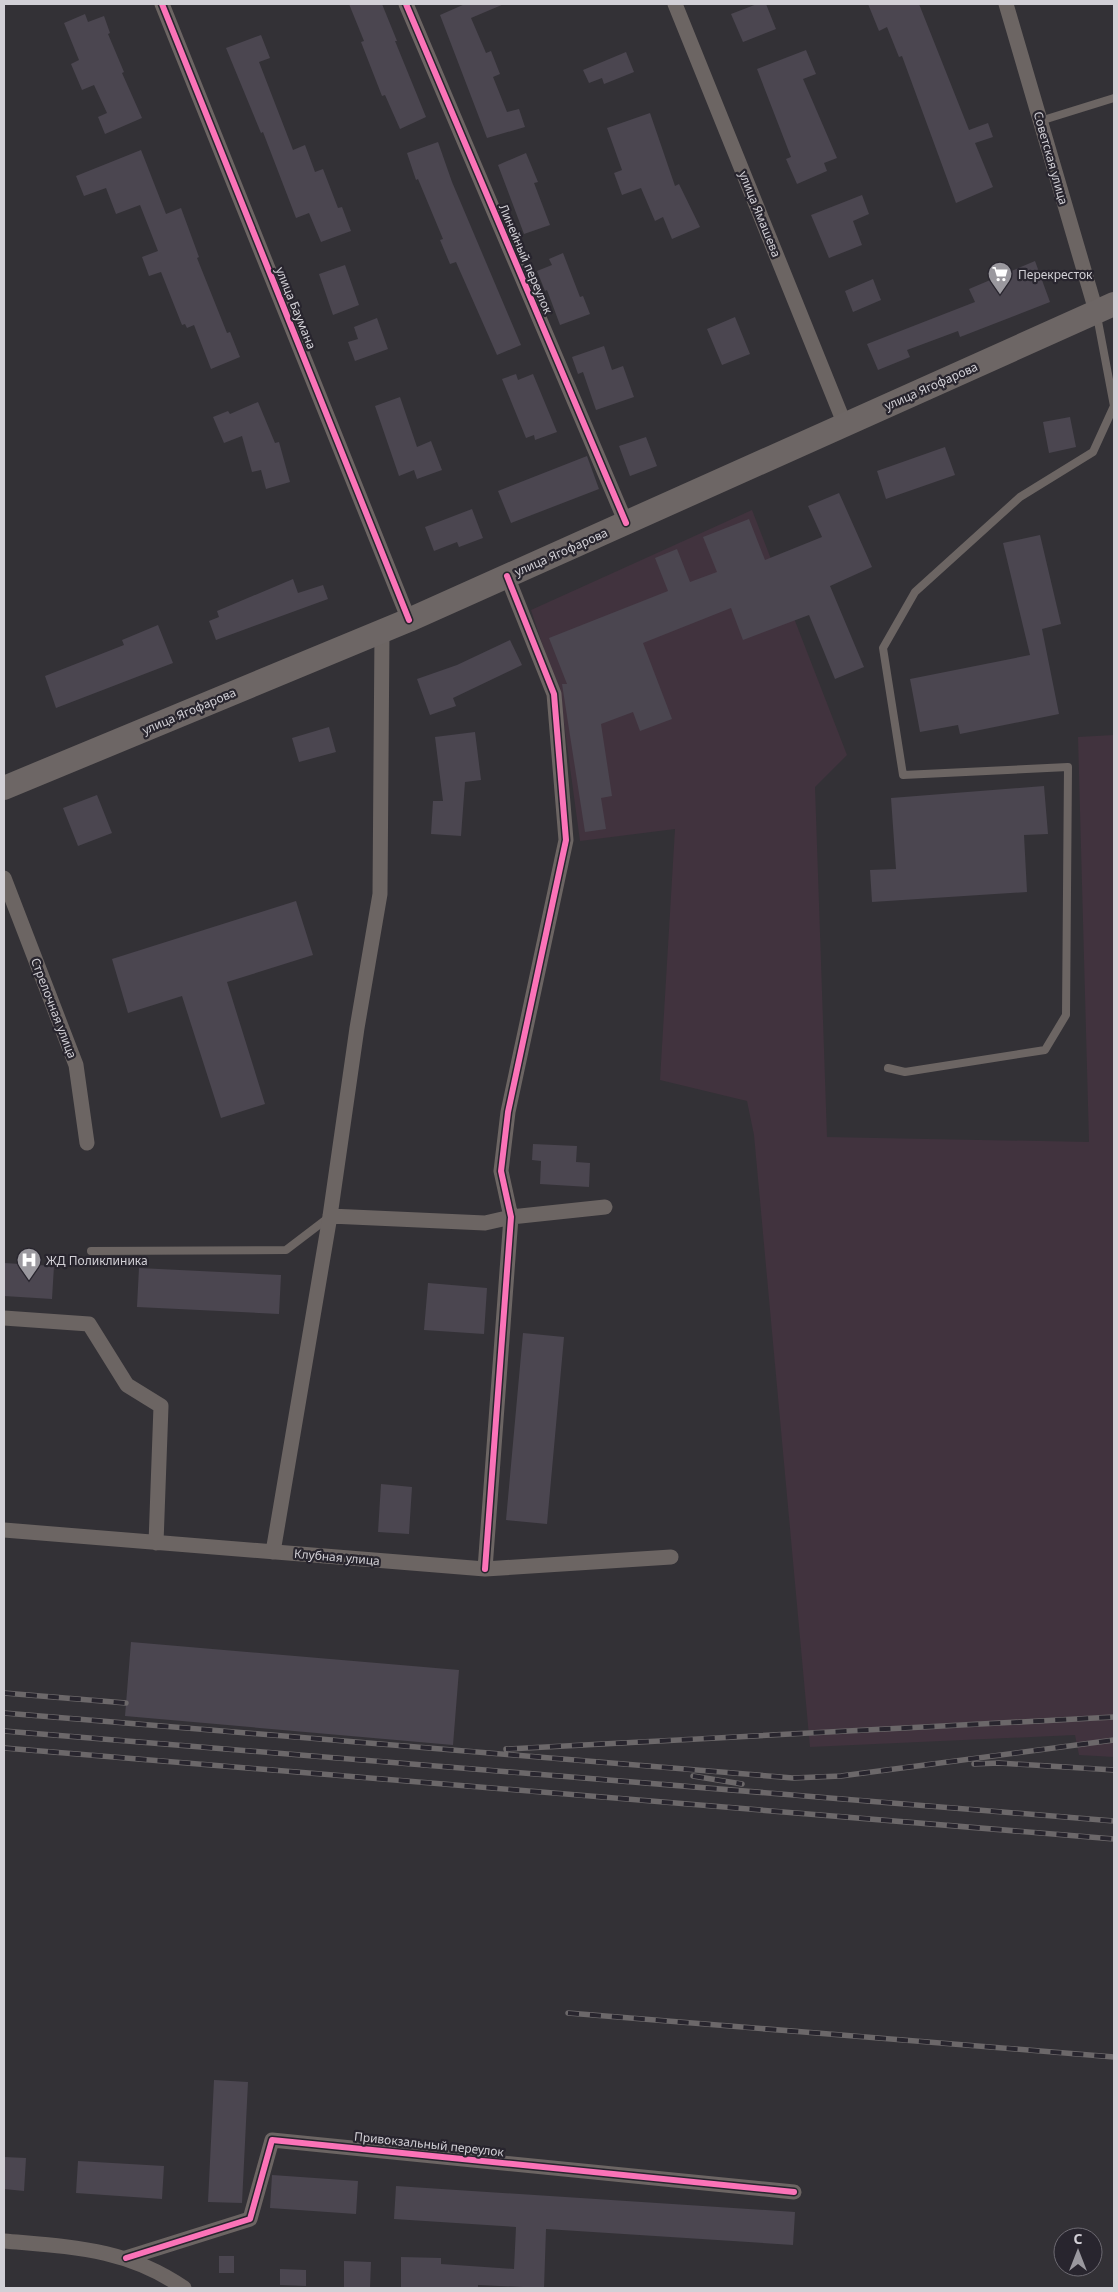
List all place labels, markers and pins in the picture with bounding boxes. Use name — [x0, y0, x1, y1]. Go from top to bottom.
supermarket icon: Перекресток — [987, 261, 1013, 295]
place label: Перекресток — [1018, 266, 1093, 283]
hospital icon: ЖД Поликлиника — [16, 1247, 42, 1281]
place label: ЖД Поликлиника — [46, 1252, 148, 1269]

